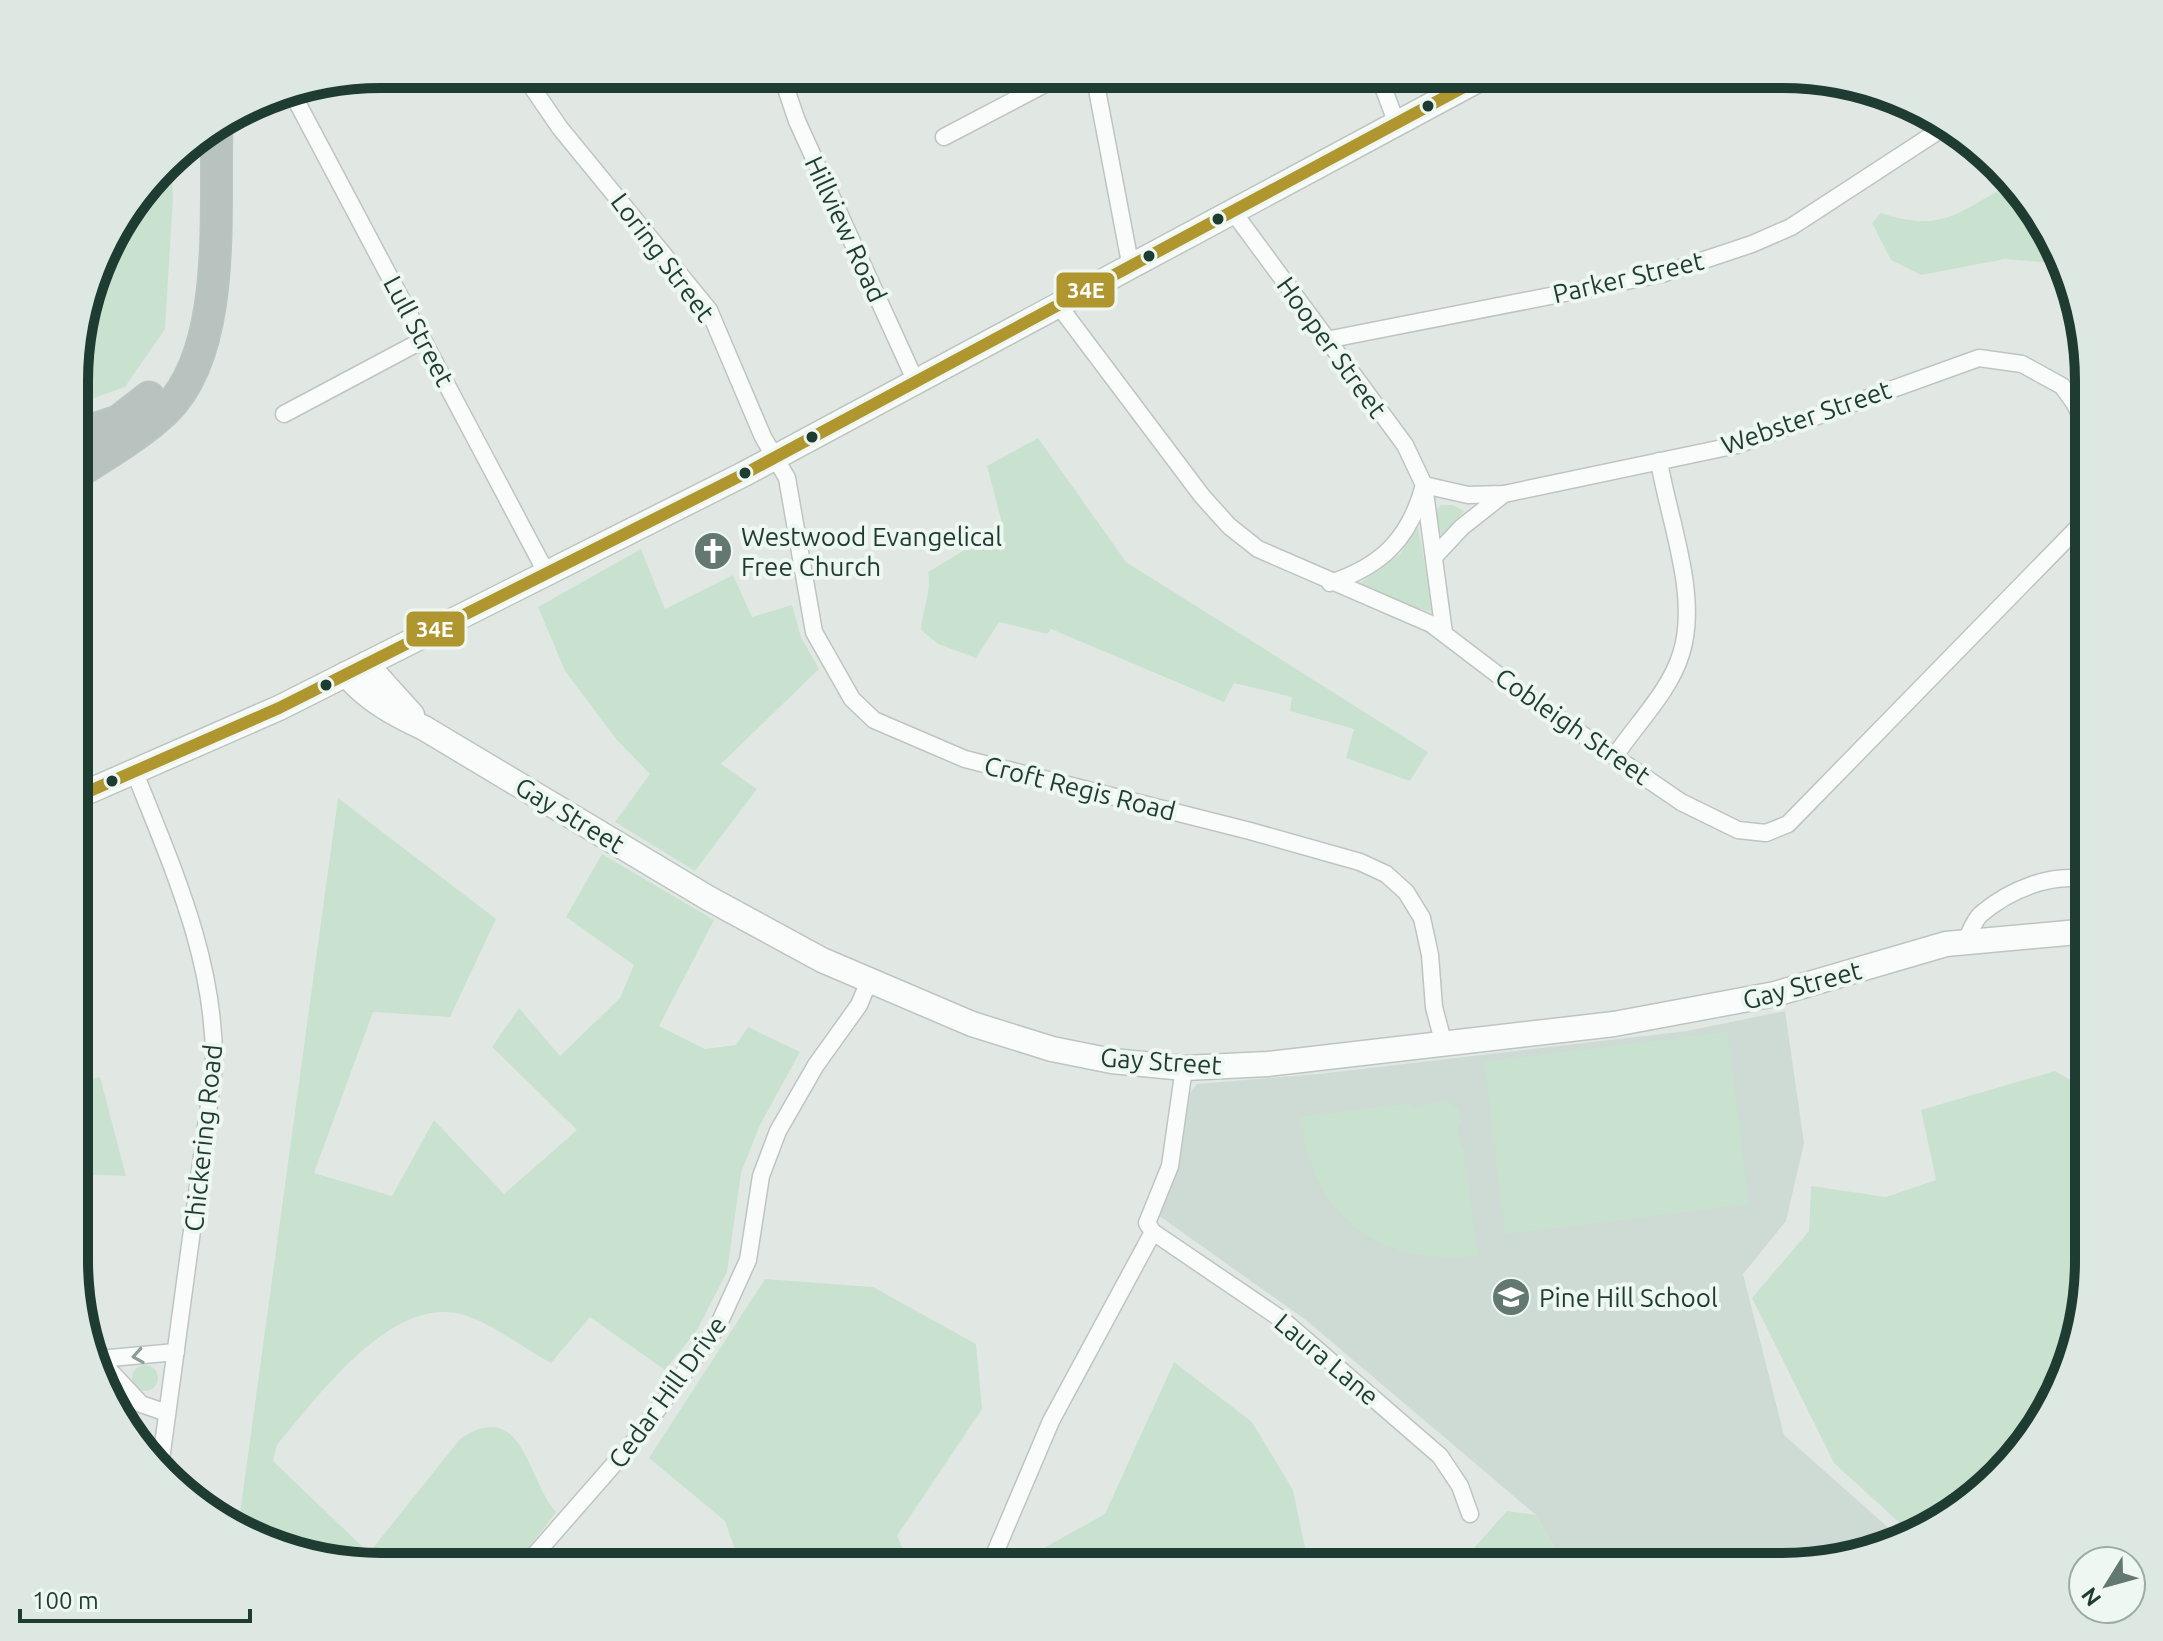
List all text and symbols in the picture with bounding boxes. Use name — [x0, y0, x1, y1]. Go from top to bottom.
unlabelled marker — [1420, 98, 1436, 114]
street label: Hillview Road — [800, 152, 892, 306]
street label: Loring Street — [605, 187, 721, 327]
unlabelled marker — [1210, 211, 1226, 227]
street label: Parker Street — [1550, 246, 1706, 308]
unlabelled marker — [1141, 248, 1157, 264]
street label: Lull Street — [378, 271, 460, 391]
line badge: 34E — [1055, 271, 1116, 309]
street label: Hooper Street — [1271, 271, 1393, 423]
text: 34E — [1067, 277, 1105, 302]
street label: Webster Street — [1717, 374, 1895, 460]
unlabelled marker — [804, 429, 820, 445]
unlabelled marker — [737, 465, 753, 481]
place label: Westwood Evangelical Free Church — [741, 522, 1002, 581]
church icon: Westwood Evangelical Free Church — [692, 530, 734, 572]
line badge: 34E — [405, 610, 466, 648]
text: 34E — [416, 616, 454, 641]
street label: Cobleigh Street — [1490, 662, 1656, 790]
unlabelled marker — [318, 677, 334, 693]
street label: Croft Regis Road — [981, 750, 1179, 826]
street label: Gay Street — [510, 771, 630, 859]
unlabelled marker — [104, 773, 120, 789]
street label: Gay Street — [1739, 955, 1865, 1015]
street label: Gay Street — [1099, 1042, 1223, 1080]
street label: Chickering Road — [179, 1043, 227, 1233]
school or university icon: Pine Hill School — [1490, 1276, 1532, 1318]
place label: Pine Hill School — [1539, 1283, 1718, 1312]
street label: Laura Lane — [1269, 1307, 1385, 1411]
street label: Cedar Hill Drive — [602, 1311, 732, 1473]
one-way arrow — [131, 1347, 145, 1364]
north arrow — [2067, 1545, 2147, 1625]
scale bar — [20, 1573, 250, 1623]
text: N — [2076, 1583, 2106, 1611]
text: 100 m — [32, 1587, 99, 1614]

